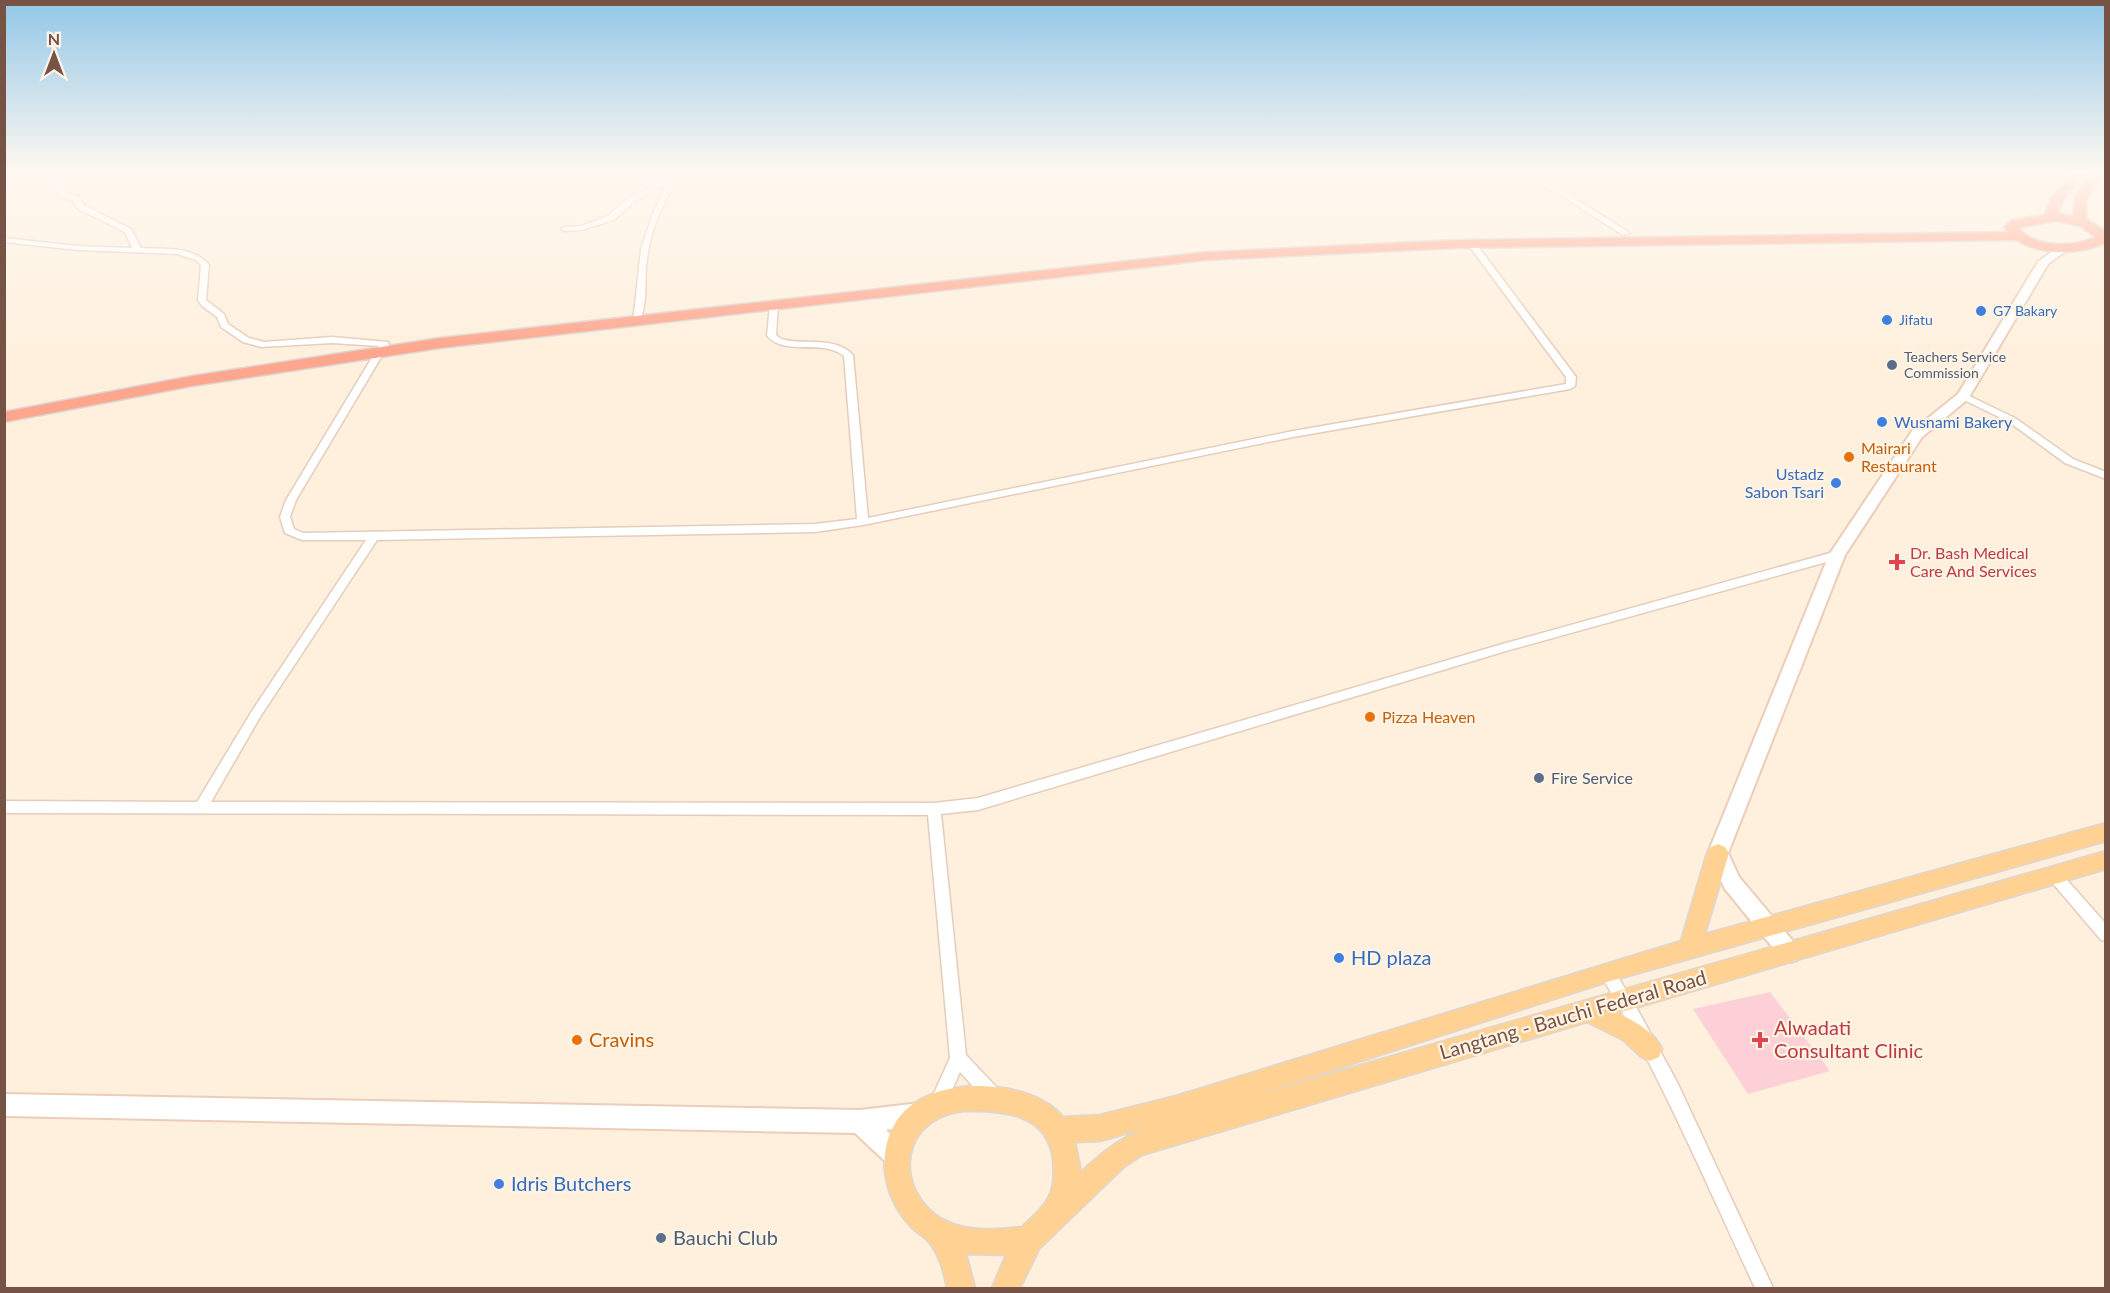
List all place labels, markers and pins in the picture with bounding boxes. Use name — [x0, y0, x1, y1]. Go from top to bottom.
place label: G7 Bakary — [1993, 302, 2058, 319]
marker: G7 Bakary — [1974, 304, 1988, 318]
place label: Jifatu — [1899, 311, 1933, 328]
marker: Jifatu — [1880, 313, 1894, 327]
place label: Teachers Service Commission — [1904, 348, 2006, 381]
marker: Teachers Service Commission — [1885, 358, 1899, 372]
place label: Wusnami Bakery — [1894, 412, 2013, 431]
marker: Wusnami Bakery — [1875, 415, 1889, 429]
place label: Mairari Restaurant — [1861, 438, 1937, 475]
marker: Mairari Restaurant — [1842, 450, 1856, 464]
place label: Ustadz Sabon Tsari — [1745, 464, 1824, 501]
marker: Ustadz Sabon Tsari — [1829, 476, 1843, 490]
place label: Dr. Bash Medical Care And Services — [1910, 543, 2037, 580]
marker: Dr. Bash Medical Care And Services — [1888, 553, 1906, 571]
place label: Pizza Heaven — [1382, 707, 1476, 726]
marker: Pizza Heaven — [1363, 710, 1377, 724]
place label: Fire Service — [1551, 768, 1633, 787]
marker: Fire Service — [1532, 771, 1546, 785]
place label: HD plaza — [1351, 945, 1431, 969]
marker: HD plaza — [1332, 951, 1346, 965]
place label: Alwadati Consultant Clinic — [1774, 1015, 1923, 1062]
place label: Cravins — [589, 1027, 654, 1051]
marker: Alwadati Consultant Clinic — [1751, 1031, 1769, 1049]
marker: Cravins — [570, 1033, 584, 1047]
place label: Idris Butchers — [511, 1171, 632, 1195]
marker: Idris Butchers — [492, 1177, 506, 1191]
place label: Bauchi Club — [673, 1225, 778, 1249]
marker: Bauchi Club — [654, 1231, 668, 1245]

